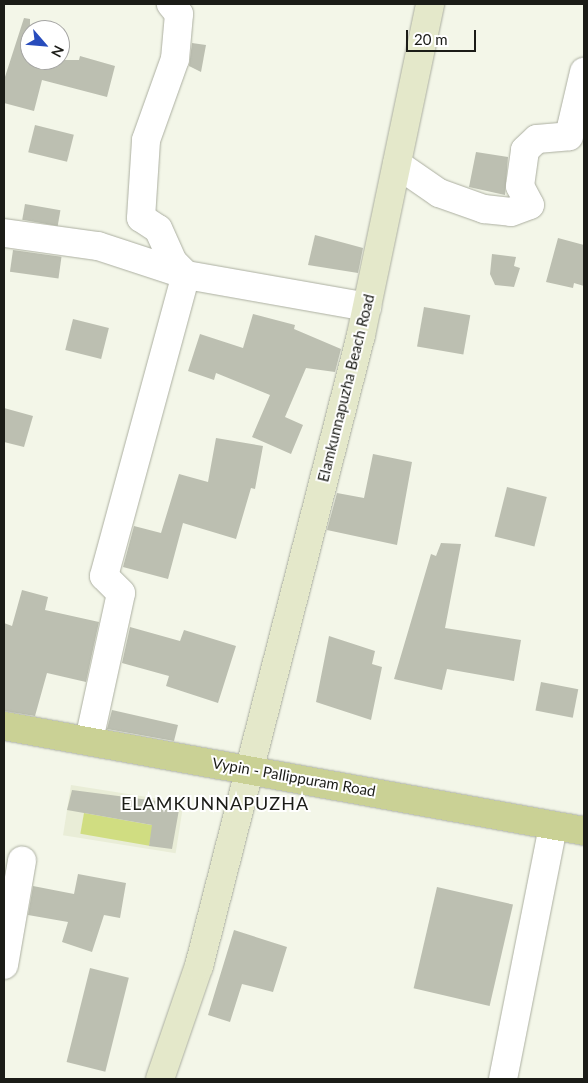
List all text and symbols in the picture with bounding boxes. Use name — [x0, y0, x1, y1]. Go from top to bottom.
north arrow — [20, 20, 70, 70]
scale bar — [408, 20, 478, 52]
text: 20 m — [414, 30, 448, 48]
text: N — [48, 43, 68, 60]
street label: Elamkunnapuzha Beach Road — [314, 292, 378, 484]
street label: Vypin - Pallippuram Road — [211, 754, 377, 800]
district label: ELAMKUNNAPUZHA — [119, 792, 311, 814]

